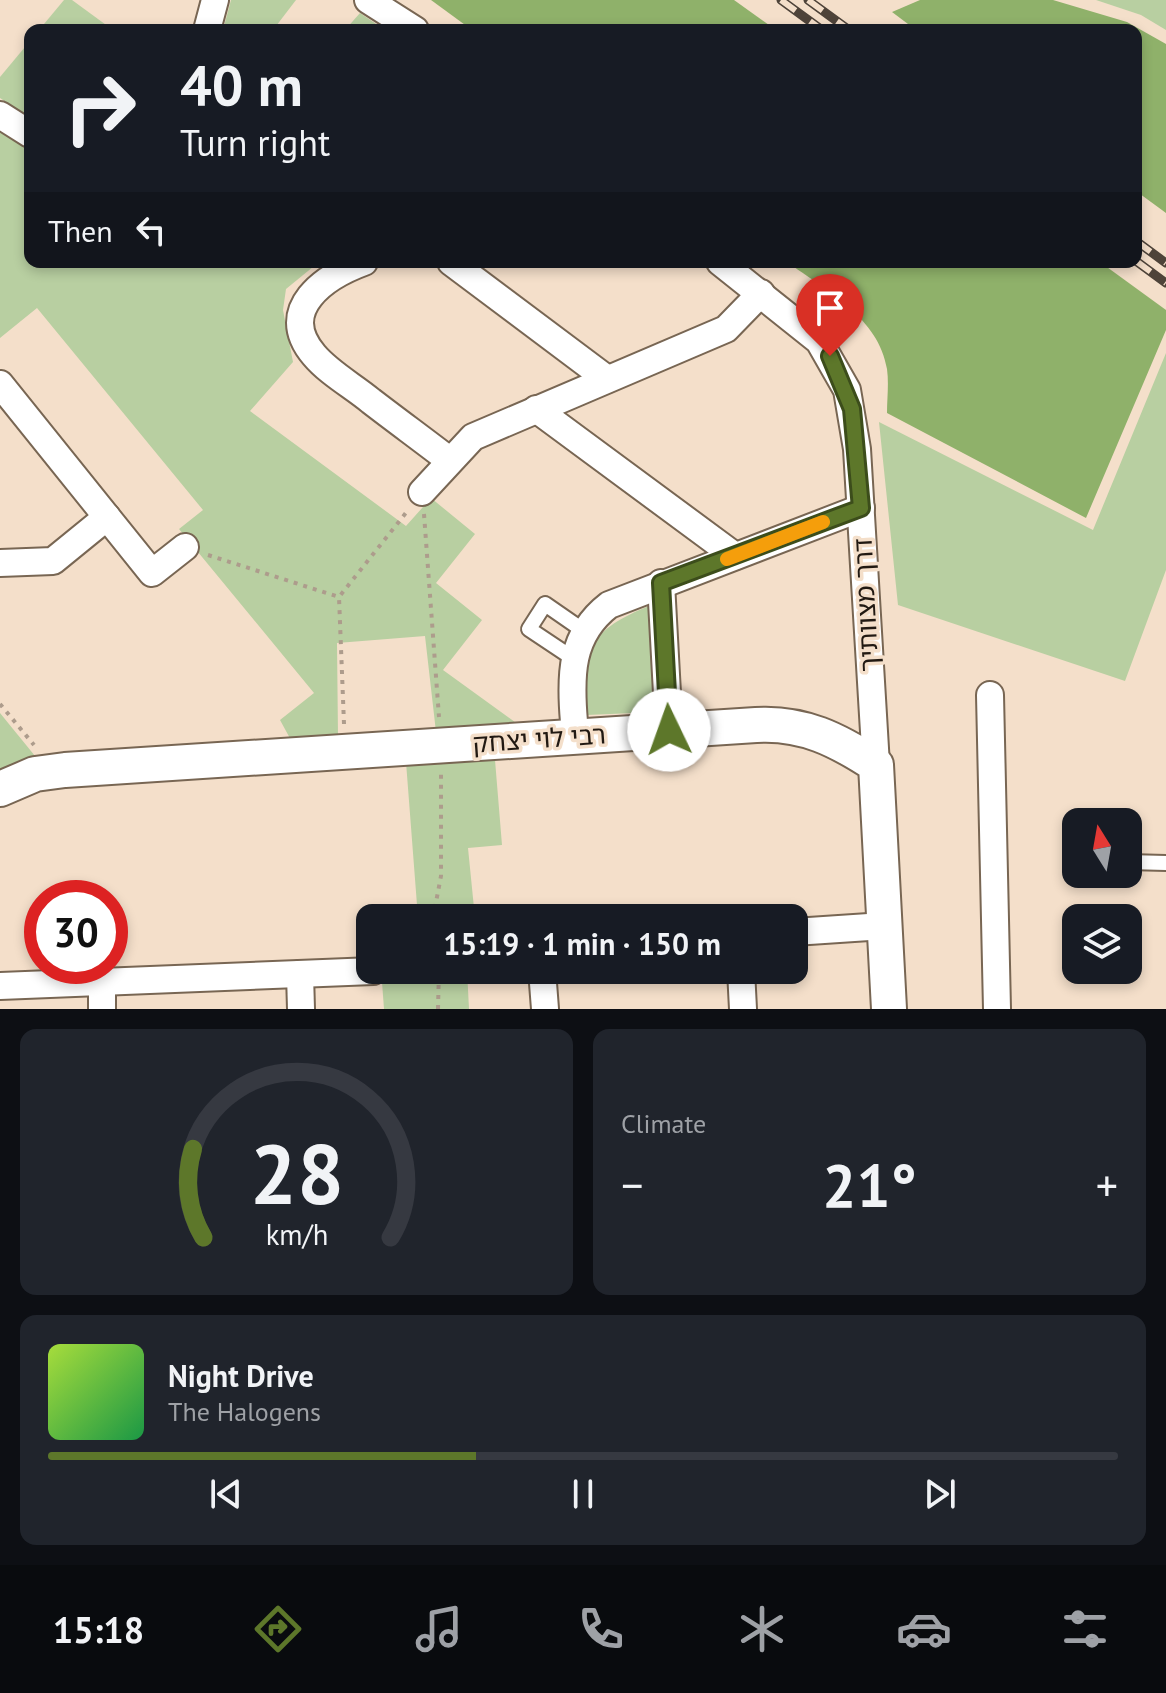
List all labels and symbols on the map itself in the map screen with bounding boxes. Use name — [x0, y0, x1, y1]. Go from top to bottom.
pin — [796, 274, 864, 356]
street label: דרך מצוותיך — [846, 537, 885, 673]
position arrow — [627, 688, 711, 772]
street label: רבי לוי יצחק — [471, 717, 607, 760]
north arrow — [1062, 808, 1142, 888]
speed limit sign: 30 — [24, 880, 128, 984]

